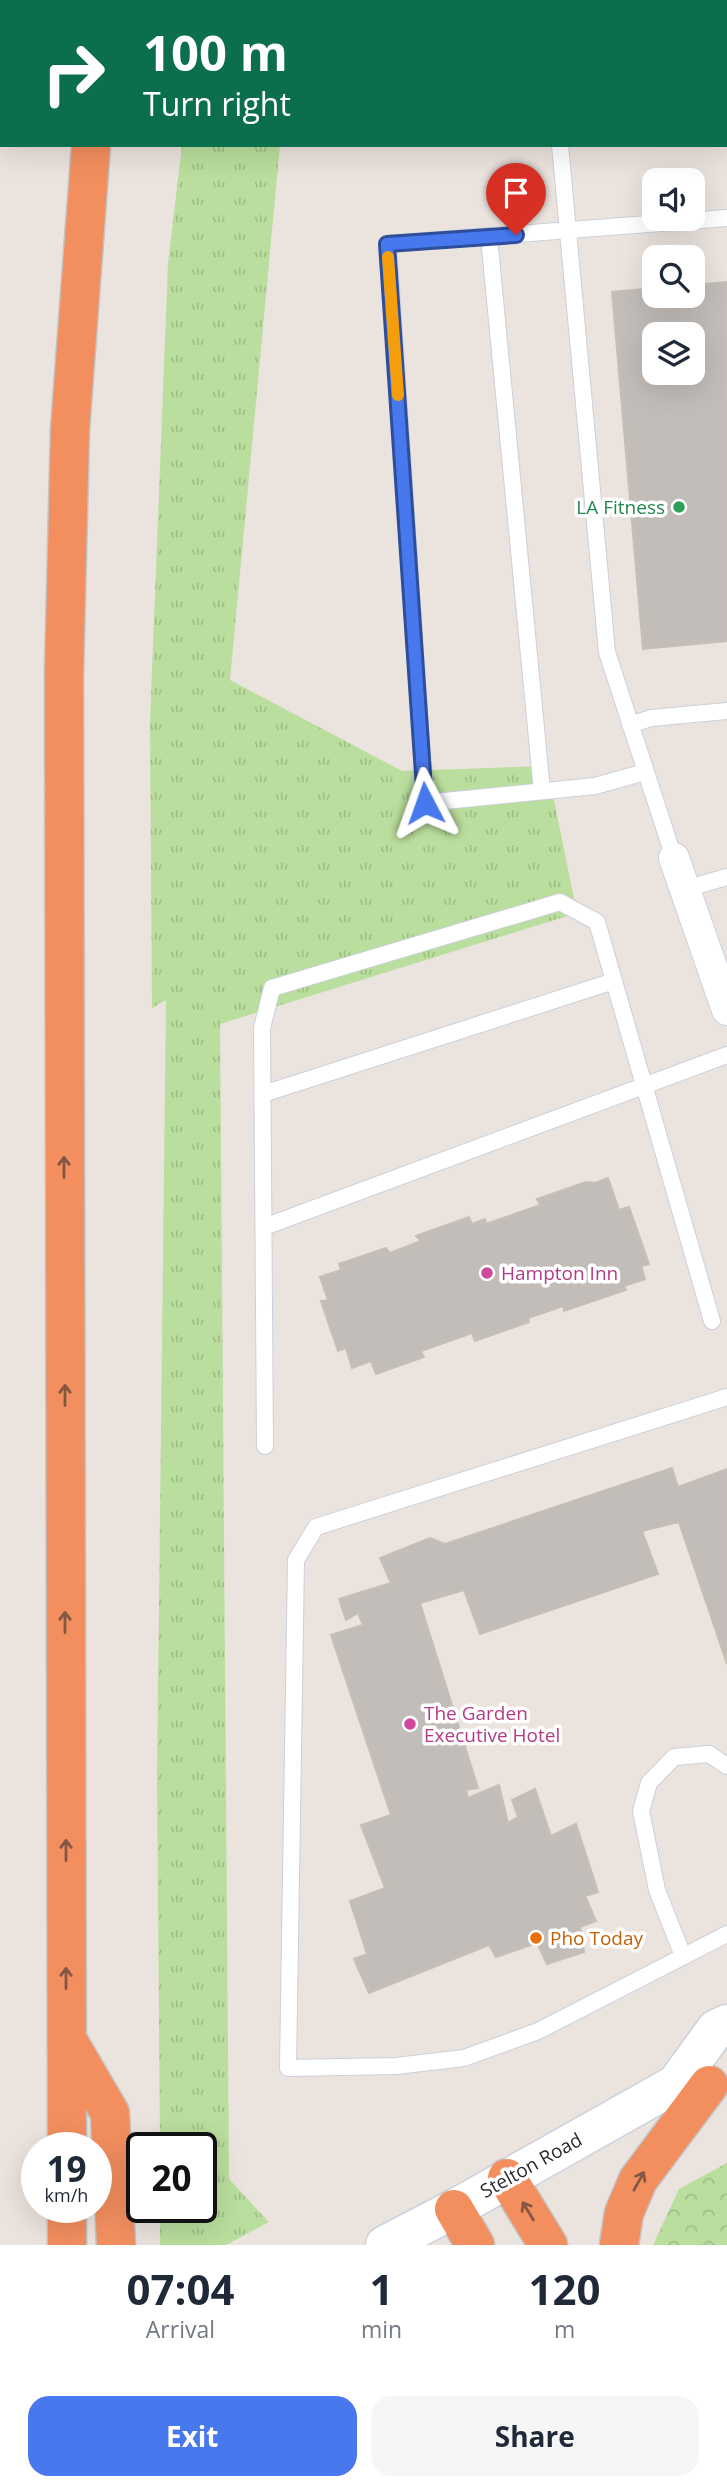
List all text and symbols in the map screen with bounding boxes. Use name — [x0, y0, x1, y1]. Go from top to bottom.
text: 100 m — [143, 19, 288, 85]
icon: right — [28, 28, 119, 119]
text: Turn right — [143, 82, 291, 125]
pin — [486, 163, 546, 235]
map controls — [642, 168, 705, 385]
button: sound — [642, 168, 705, 231]
icon: arrive — [497, 174, 535, 212]
button: search — [642, 245, 705, 308]
button: layers — [642, 322, 705, 385]
place label: LA Fitness — [576, 494, 665, 520]
marker: LA Fitness — [671, 499, 687, 515]
position arrow — [388, 766, 462, 840]
one-way arrow — [57, 1156, 71, 1179]
place label: Hampton Inn — [501, 1260, 618, 1286]
marker: Hampton Inn — [479, 1265, 495, 1281]
one-way arrow — [58, 1383, 72, 1406]
one-way arrow — [58, 1611, 72, 1634]
place label: The Garden Executive Hotel — [424, 1700, 560, 1748]
marker: The Garden Executive Hotel — [402, 1716, 418, 1732]
one-way arrow — [59, 1838, 73, 1861]
place label: Pho Today — [550, 1925, 644, 1951]
marker: Pho Today — [528, 1930, 544, 1946]
one-way arrow — [59, 1967, 73, 1990]
street label: Stelton Road — [475, 2126, 587, 2204]
speed limit sign: 20 — [126, 2132, 217, 2223]
text: 19 — [46, 2145, 87, 2192]
one-way arrow — [632, 2171, 646, 2191]
text: km/h — [45, 2183, 88, 2207]
one-way arrow — [520, 2202, 534, 2222]
text: 07:04 — [126, 2260, 234, 2317]
text: 1 — [369, 2260, 394, 2317]
text: 120 — [529, 2260, 601, 2317]
text: Arrival — [146, 2313, 215, 2345]
text: min — [361, 2313, 402, 2345]
text: m — [554, 2313, 575, 2345]
button: Exit — [28, 2396, 357, 2476]
button: Share — [371, 2396, 699, 2476]

